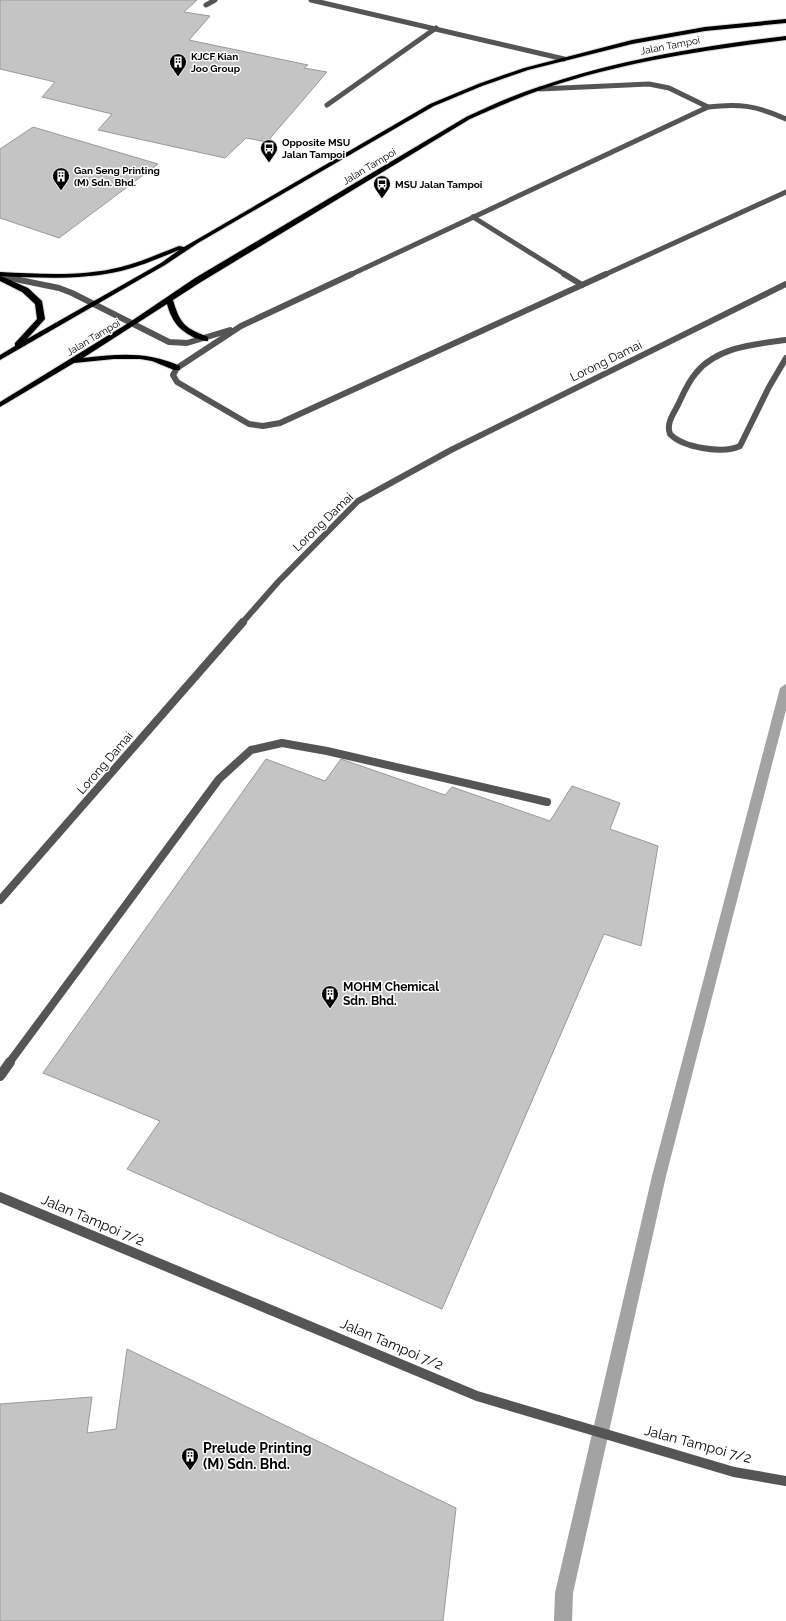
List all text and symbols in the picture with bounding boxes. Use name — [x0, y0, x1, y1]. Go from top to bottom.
street label: Jalan Tampoi — [639, 34, 701, 57]
place label: KJCF Kian Joo Group — [191, 51, 241, 74]
building icon: KJCF Kian Joo Group — [168, 52, 188, 77]
place label: Opposite MSU Jalan Tampoi — [282, 137, 350, 160]
bus stop icon: Opposite MSU Jalan Tampoi — [259, 138, 279, 163]
street label: Jalan Tampoi — [341, 146, 398, 187]
place label: Gan Seng Printing (M) Sdn. Bhd. — [74, 165, 160, 188]
building icon: Gan Seng Printing (M) Sdn. Bhd. — [51, 166, 71, 191]
bus stop icon: MSU Jalan Tampoi — [372, 174, 392, 199]
place label: MSU Jalan Tampoi — [395, 179, 482, 190]
street label: Jalan Tampoi — [65, 317, 122, 358]
street label: Lorong Damai — [568, 338, 644, 384]
street label: Lorong Damai — [290, 490, 356, 554]
street label: Lorong Damai — [74, 729, 136, 797]
place label: MOHM Chemical Sdn. Bhd. — [343, 980, 439, 1008]
building icon: MOHM Chemical Sdn. Bhd. — [320, 984, 340, 1009]
street label: Jalan Tampoi 7/2 — [39, 1191, 147, 1249]
street label: Jalan Tampoi 7/2 — [338, 1315, 446, 1373]
street label: Jalan Tampoi 7/2 — [643, 1422, 753, 1466]
place label: Prelude Printing (M) Sdn. Bhd. — [203, 1440, 312, 1472]
building icon: Prelude Printing (M) Sdn. Bhd. — [180, 1446, 200, 1471]

